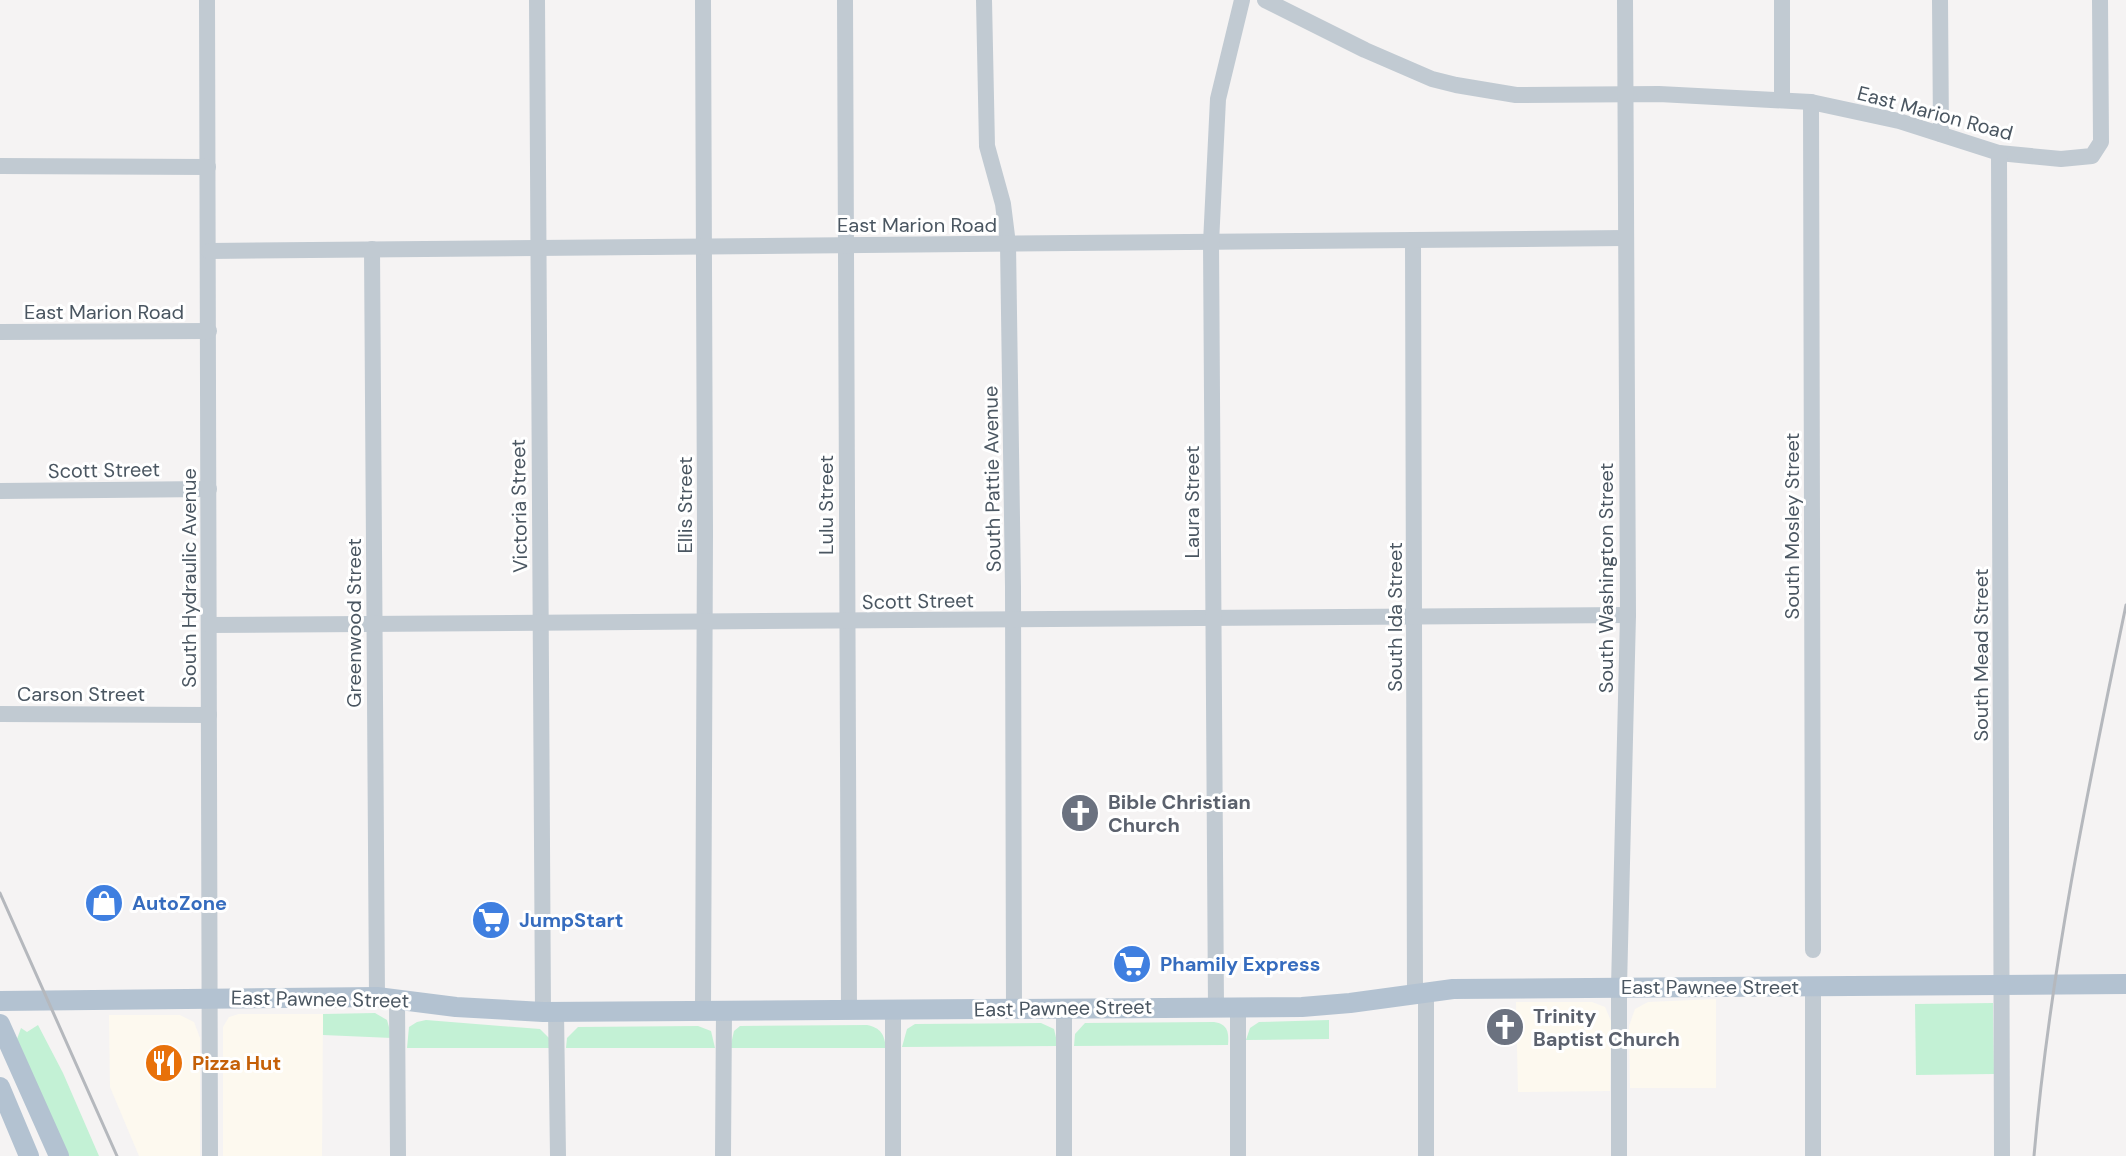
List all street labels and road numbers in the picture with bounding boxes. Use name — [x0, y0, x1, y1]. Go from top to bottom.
street label: East Marion Road — [1854, 80, 2016, 146]
street label: East Marion Road — [837, 212, 997, 238]
street label: East Marion Road — [24, 299, 184, 325]
street label: South Pattie Avenue — [977, 386, 1007, 572]
street label: South Mosley Street — [1779, 432, 1805, 619]
street label: Victoria Street — [505, 439, 533, 573]
street label: Laura Street — [1179, 445, 1205, 559]
street label: Lulu Street — [813, 455, 839, 555]
street label: Scott Street — [48, 456, 160, 484]
street label: Ellis Street — [672, 456, 698, 554]
street label: South Washington Street — [1593, 462, 1619, 693]
street label: South Hydraulic Avenue — [176, 468, 202, 688]
street label: Greenwood Street — [341, 538, 367, 708]
street label: South Ida Street — [1382, 542, 1408, 692]
street label: South Mead Street — [1968, 568, 1994, 742]
street label: Scott Street — [862, 587, 974, 615]
street label: Carson Street — [17, 681, 145, 707]
street label: East Pawnee Street — [1621, 974, 1799, 1000]
street label: East Pawnee Street — [231, 984, 409, 1014]
street label: East Pawnee Street — [974, 993, 1152, 1023]

